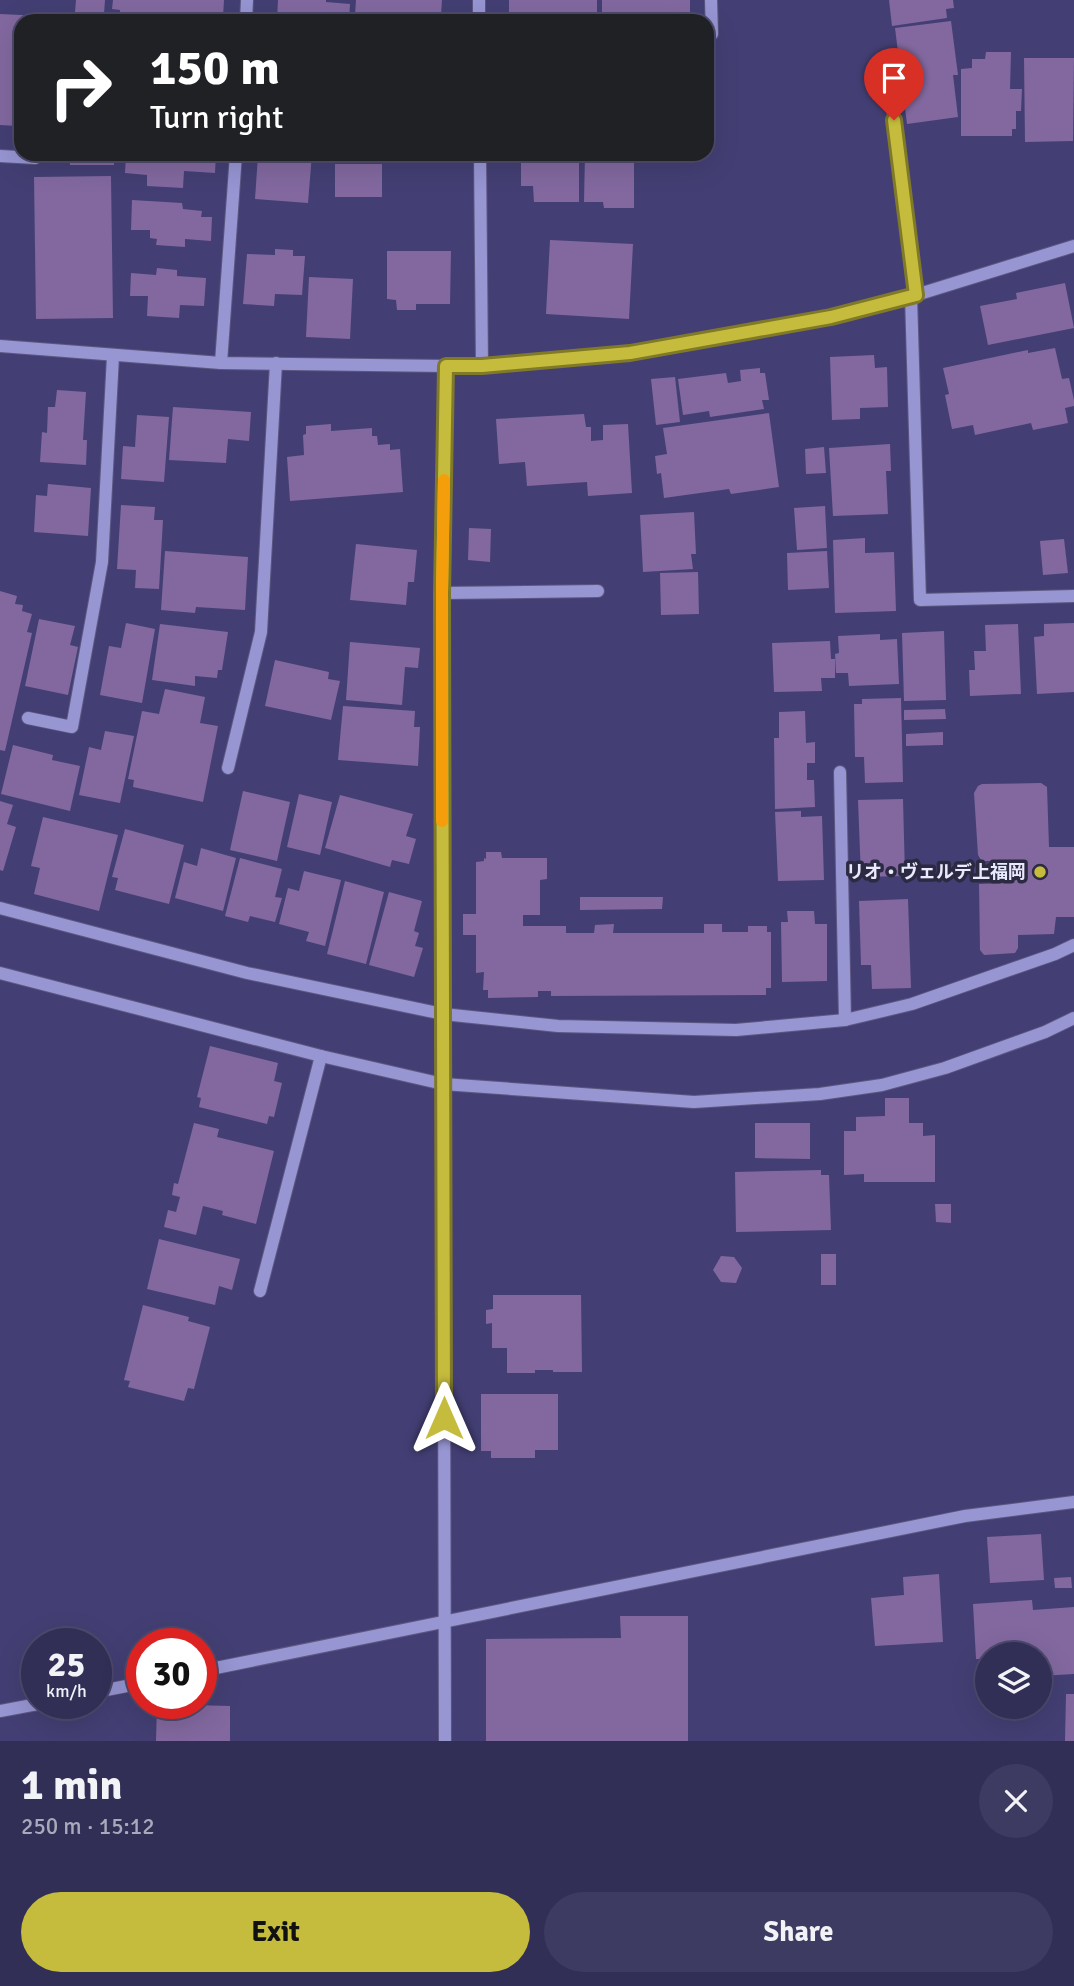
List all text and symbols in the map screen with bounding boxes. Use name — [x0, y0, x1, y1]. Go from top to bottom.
text: 150 m — [150, 38, 280, 98]
icon: right — [35, 42, 126, 133]
pin — [864, 48, 924, 120]
icon: arrive — [875, 59, 913, 97]
text: Turn right — [150, 98, 283, 137]
place label: リオ・ヴェルデ上福岡 — [846, 861, 1026, 883]
marker: リオ・ヴェルデ上福岡 — [1032, 864, 1048, 880]
position arrow — [407, 1381, 481, 1455]
speed limit sign: 30 — [126, 1628, 217, 1719]
map controls — [975, 1642, 1052, 1719]
button: layers — [975, 1642, 1052, 1719]
text: 25 — [48, 1643, 85, 1686]
text: km/h — [46, 1680, 87, 1702]
text: 1 min — [21, 1760, 122, 1811]
button: close — [979, 1764, 1053, 1838]
text: 250 m · 15:12 — [21, 1812, 155, 1841]
button: Exit — [21, 1892, 530, 1972]
button: Share — [544, 1892, 1053, 1972]

